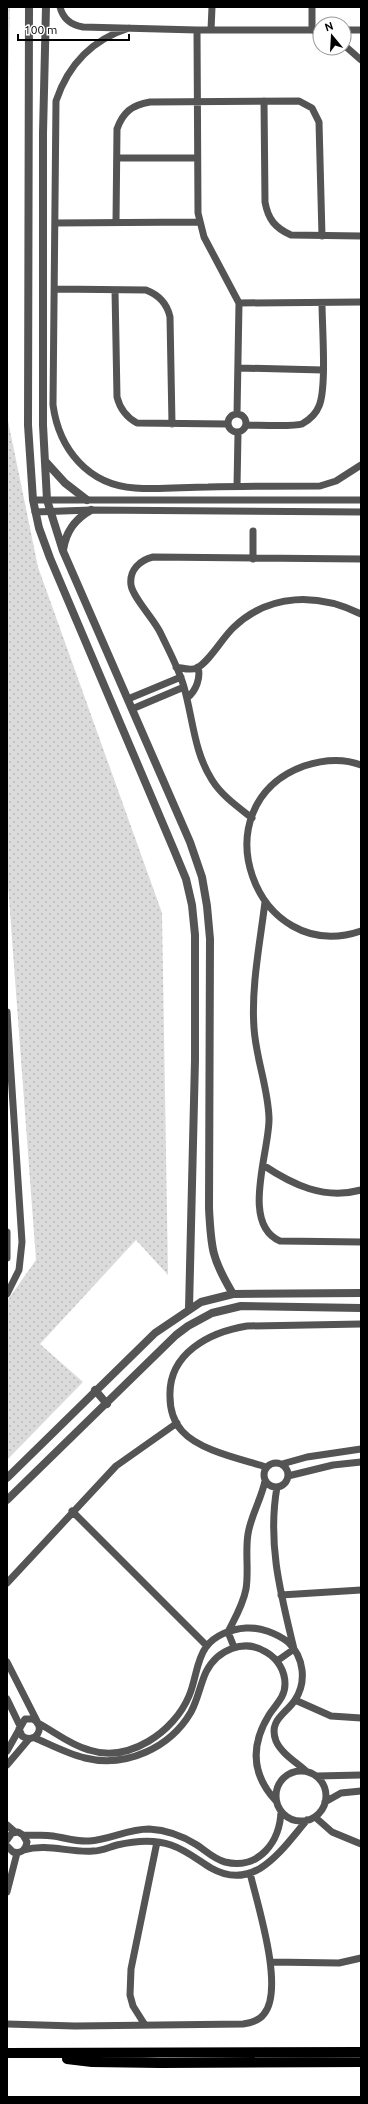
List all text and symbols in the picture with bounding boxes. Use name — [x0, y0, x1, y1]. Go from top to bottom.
scale bar — [18, 16, 129, 42]
north arrow — [312, 16, 352, 56]
text: N — [323, 20, 335, 33]
text: 100 m — [24, 23, 57, 36]

